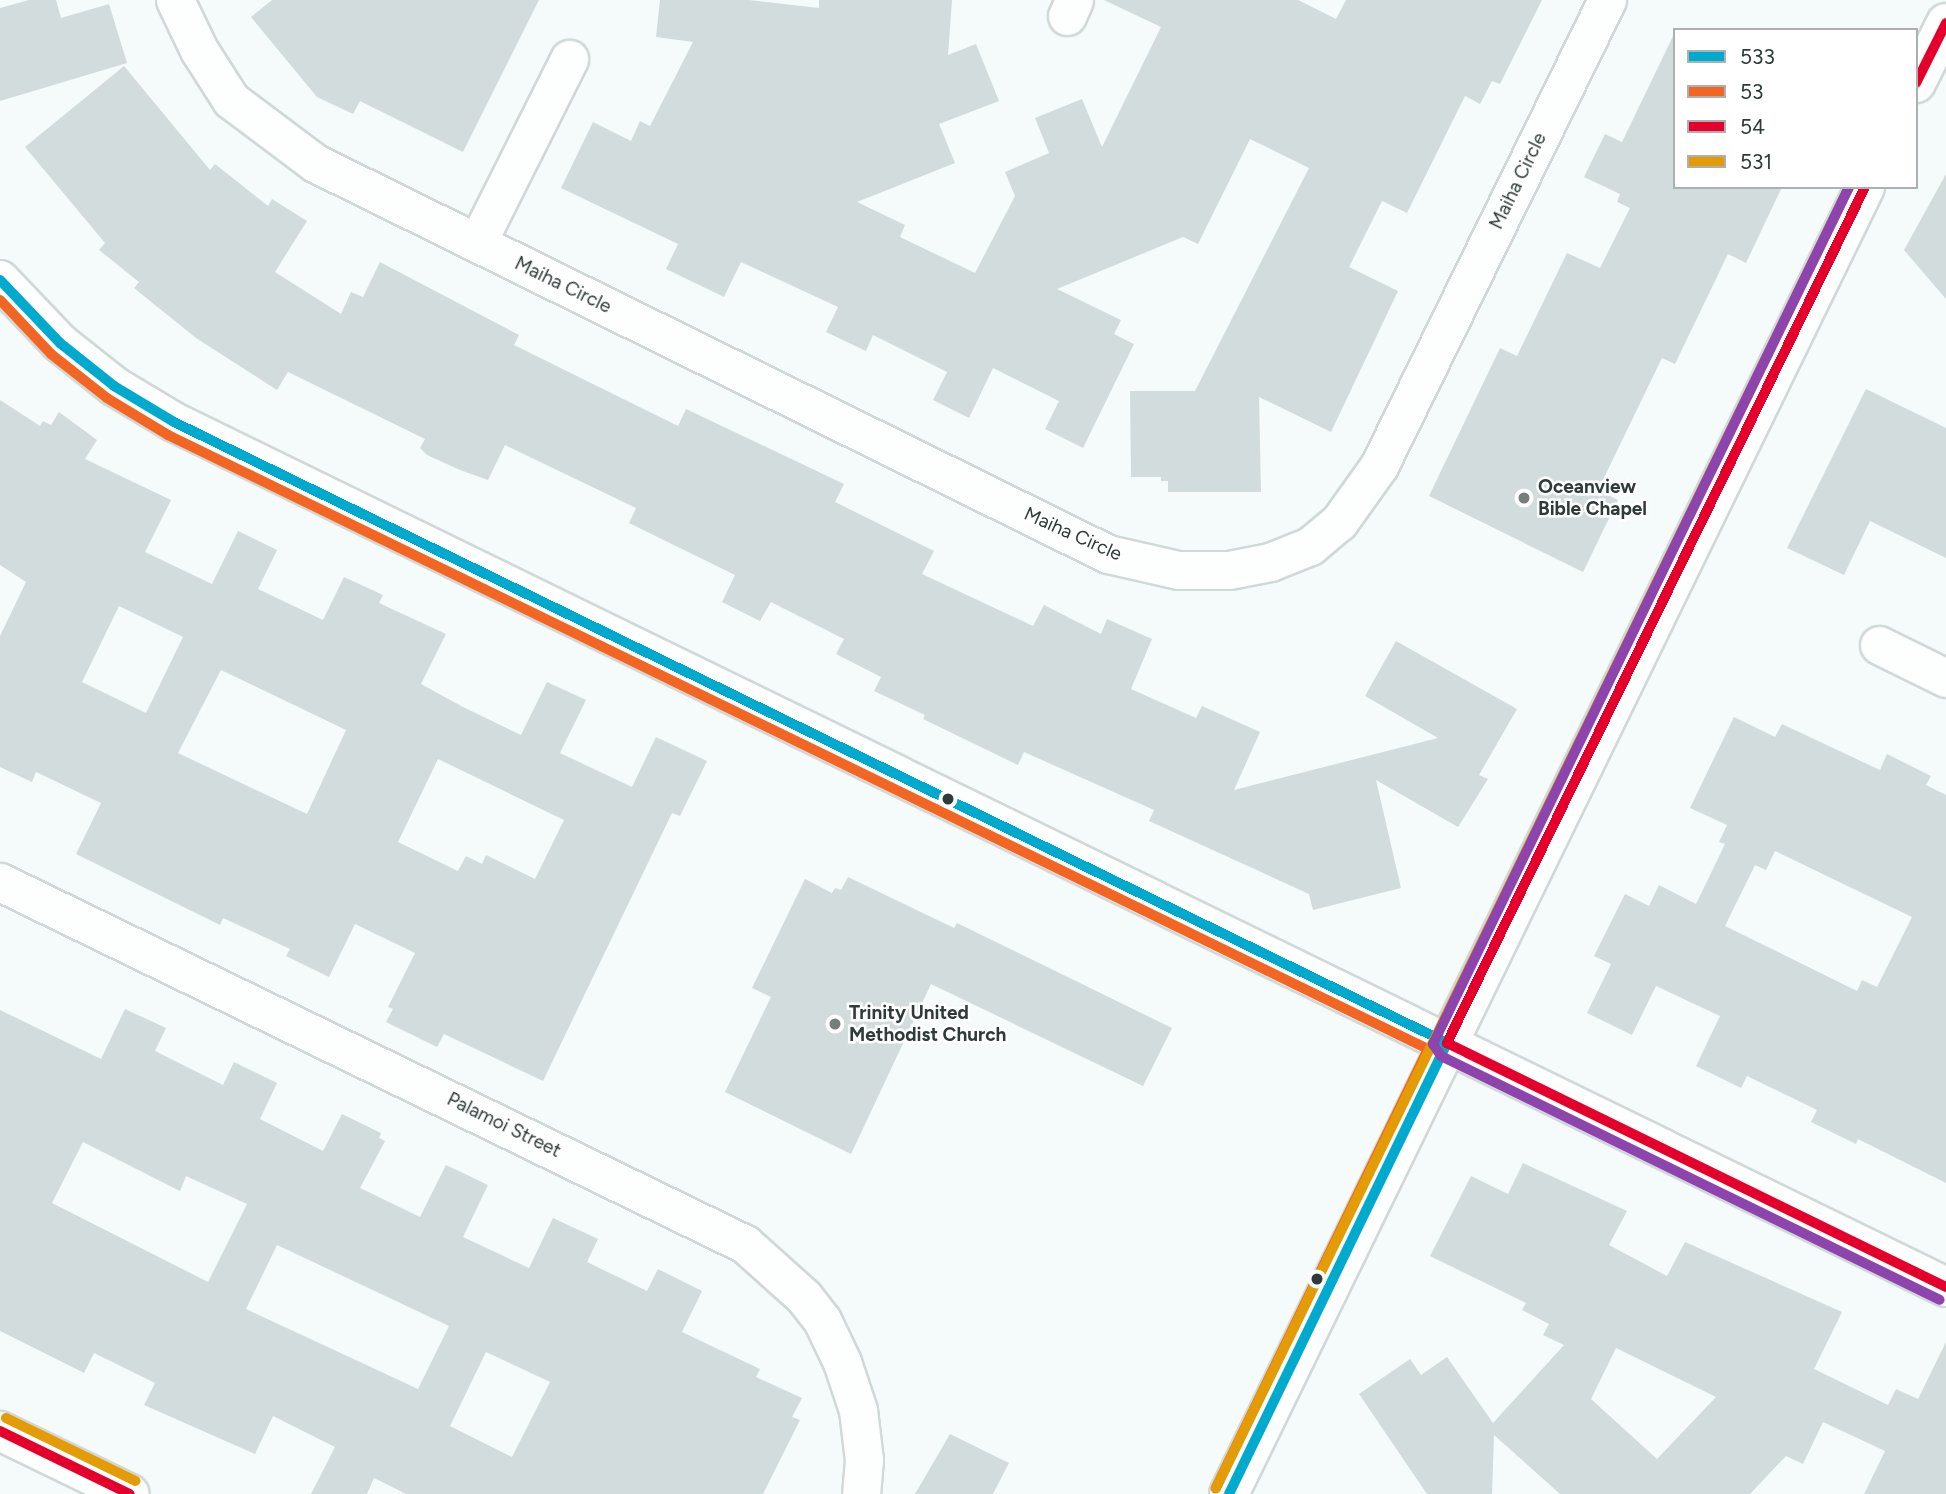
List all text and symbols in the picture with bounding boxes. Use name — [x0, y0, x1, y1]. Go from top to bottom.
legend — [1673, 28, 1918, 189]
text: 533 — [1740, 44, 1775, 69]
text: 53 — [1740, 79, 1764, 104]
text: 54 — [1740, 114, 1765, 139]
street label: Maiha Circle — [1485, 129, 1551, 233]
text: 531 — [1740, 149, 1772, 174]
street label: Maiha Circle — [511, 252, 615, 318]
place label: Oceanview Bible Chapel — [1538, 476, 1647, 520]
marker: Oceanview Bible Chapel — [1516, 490, 1532, 506]
street label: Maiha Circle — [1021, 502, 1125, 566]
unlabelled marker — [941, 792, 955, 806]
place label: Trinity United Methodist Church — [849, 1002, 1006, 1046]
marker: Trinity United Methodist Church — [827, 1016, 843, 1032]
street label: Palamoi Street — [443, 1088, 565, 1162]
unlabelled marker — [1310, 1272, 1324, 1286]

